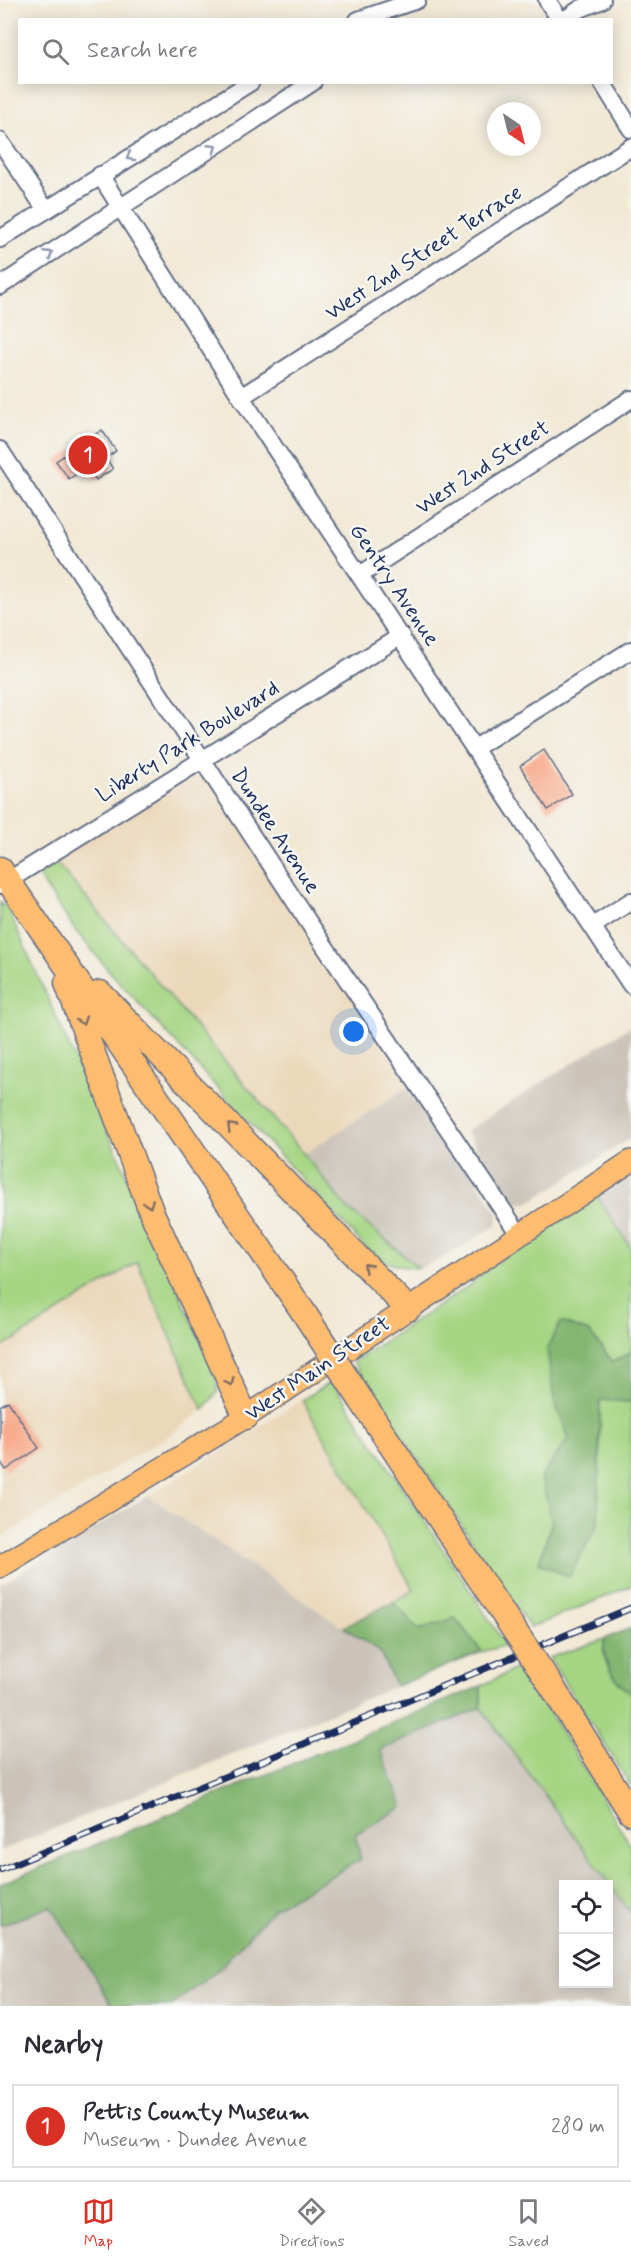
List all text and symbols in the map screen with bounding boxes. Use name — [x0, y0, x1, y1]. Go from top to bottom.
search box — [18, 18, 613, 84]
icon: search — [39, 35, 72, 68]
text: Search here — [87, 37, 198, 65]
north arrow — [487, 102, 541, 156]
one-way arrow — [206, 144, 217, 155]
one-way arrow — [126, 149, 136, 161]
street label: West 2nd Street Terrace — [320, 179, 528, 327]
one-way arrow — [43, 250, 53, 262]
street label: West 2nd Street — [411, 414, 555, 522]
pin: 1 — [68, 432, 107, 478]
street label: Gentry Avenue — [343, 518, 445, 652]
street label: Liberty Park Boulevard — [91, 674, 285, 810]
street label: Dundee Avenue — [224, 763, 326, 899]
one-way arrow — [74, 1015, 87, 1026]
your location — [339, 1017, 368, 1046]
one-way arrow — [227, 1124, 238, 1134]
one-way arrow — [142, 1198, 154, 1209]
one-way arrow — [364, 1263, 375, 1274]
street label: West Main Street — [240, 1310, 396, 1428]
one-way arrow — [222, 1375, 234, 1386]
map controls — [559, 1880, 613, 1988]
button: locate — [559, 1880, 613, 1934]
button: layers — [559, 1934, 613, 1988]
text: Nearby — [24, 2028, 103, 2062]
text: Pettis County Museum — [83, 2099, 310, 2127]
text: 1 — [41, 2113, 50, 2140]
text: 280 m — [551, 2113, 605, 2140]
text: Museum · Dundee Avenue — [83, 2127, 308, 2154]
tab: Map — [82, 2195, 115, 2252]
tab: Directions — [279, 2195, 345, 2252]
tab: Saved — [509, 2195, 549, 2252]

